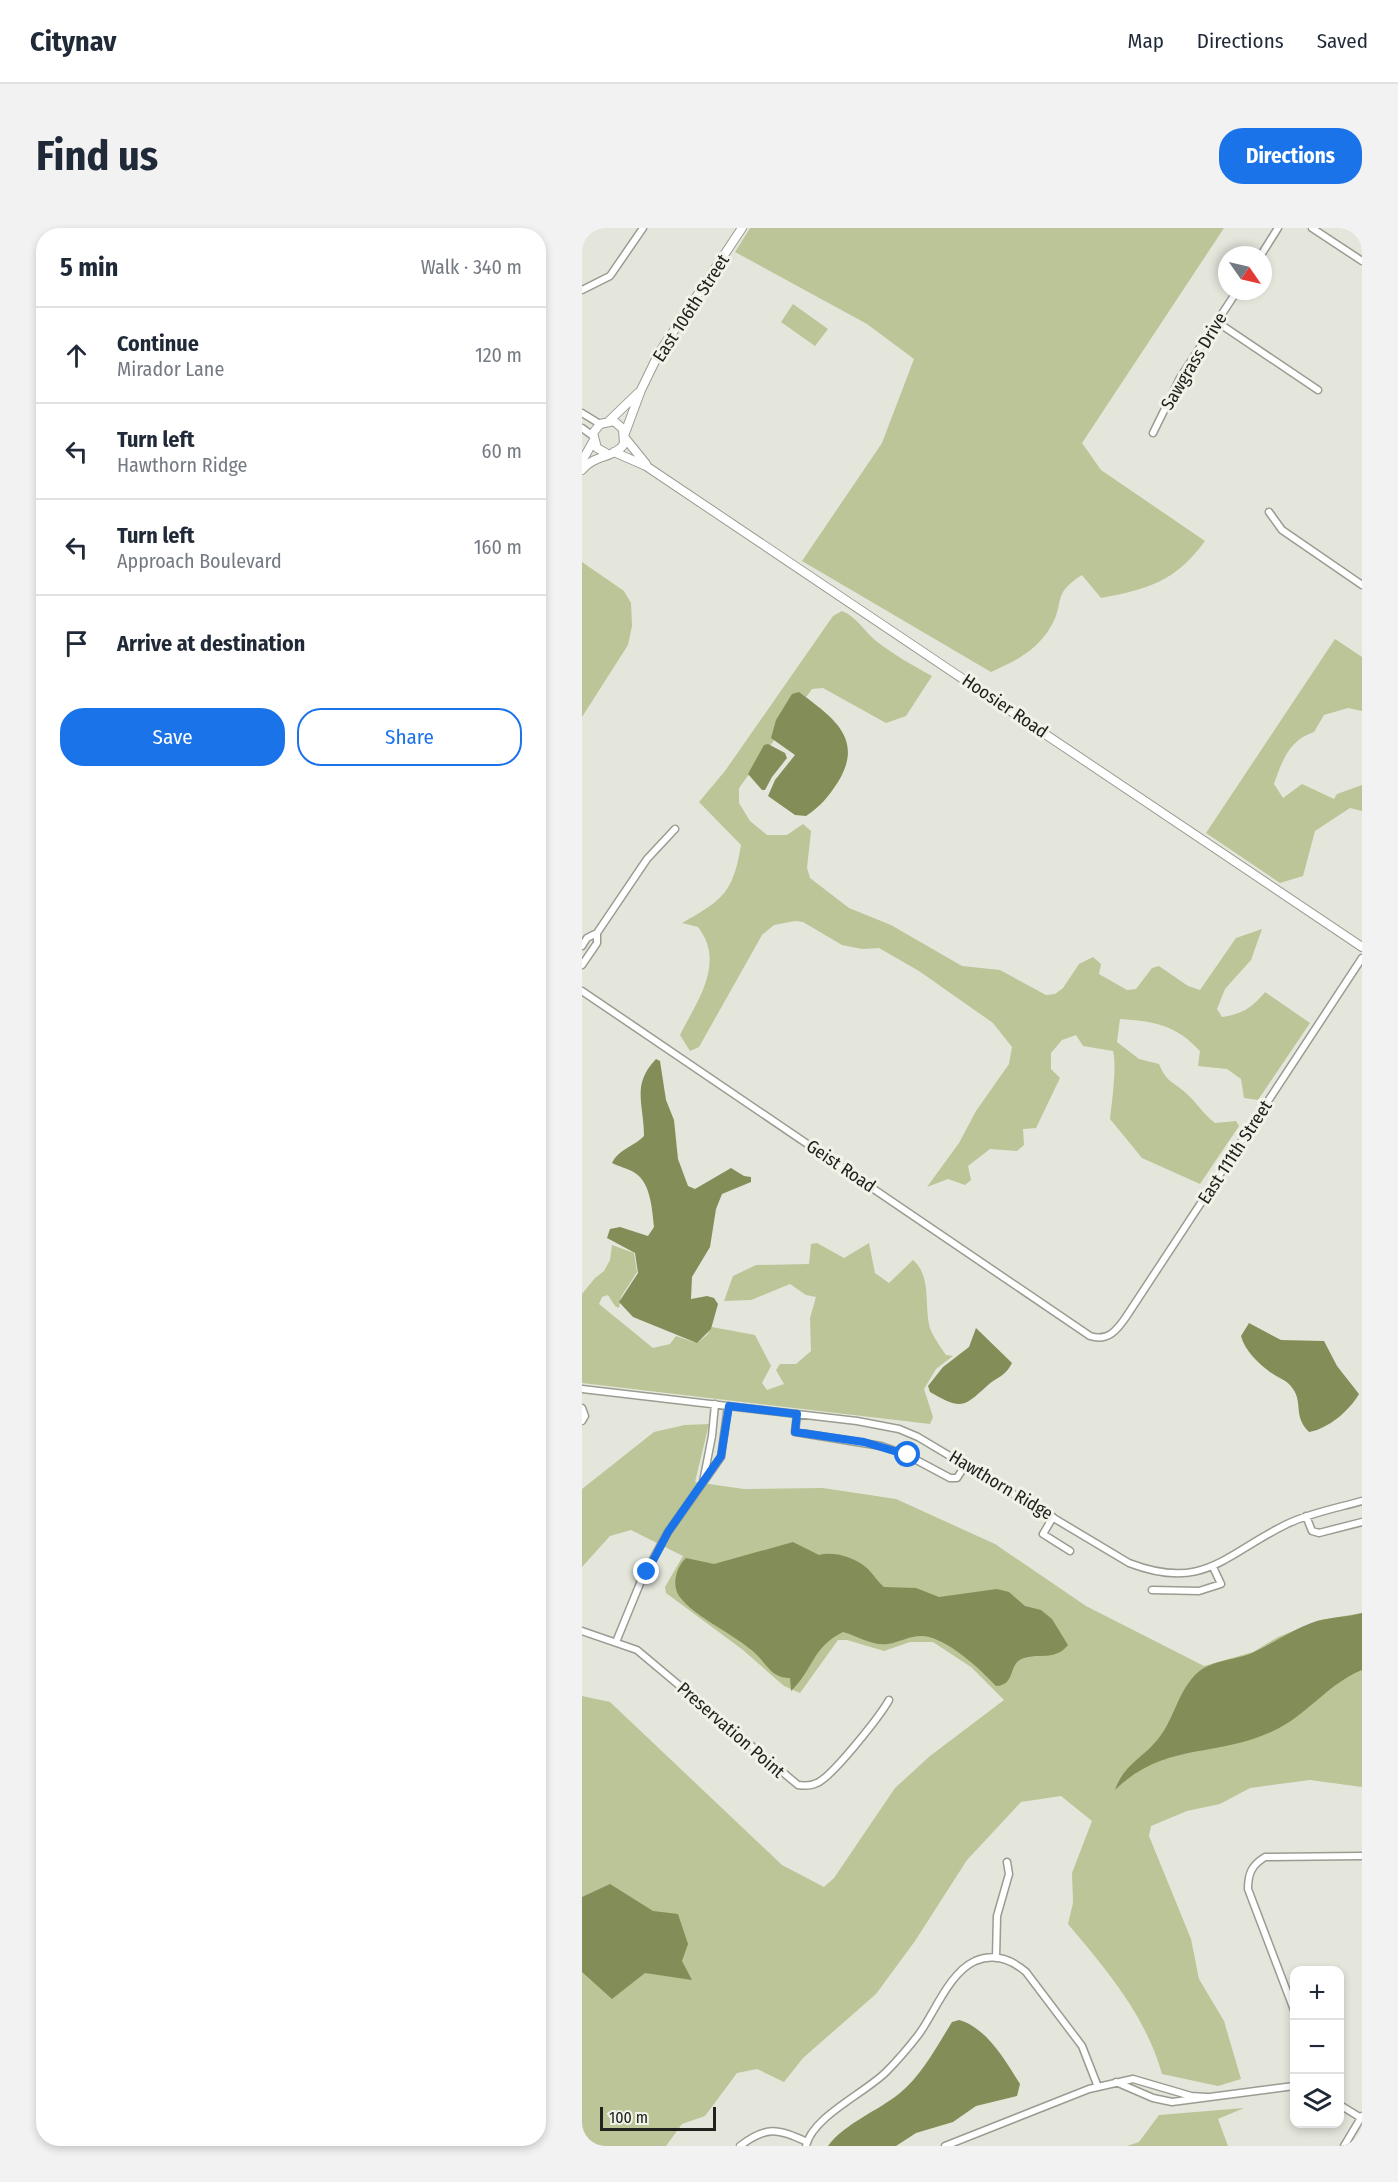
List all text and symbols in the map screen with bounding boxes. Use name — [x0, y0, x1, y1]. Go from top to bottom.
text: Citynav — [30, 25, 116, 58]
text: Map — [1127, 28, 1164, 54]
text: Directions — [1197, 28, 1284, 54]
text: Saved — [1317, 28, 1368, 54]
button: Directions — [1219, 128, 1362, 184]
text: Find us — [36, 131, 158, 181]
north arrow — [1218, 246, 1272, 300]
street label: East 106th Street — [648, 250, 734, 366]
text: 5 min — [60, 252, 118, 283]
text: Walk · 340 m — [421, 255, 522, 279]
street label: Sawgrass Drive — [1156, 308, 1232, 414]
text: Continue — [117, 330, 199, 357]
icon: ahead — [60, 339, 93, 372]
text: 120 m — [475, 343, 522, 367]
text: Mirador Lane — [117, 357, 224, 381]
text: Turn left — [117, 426, 195, 453]
icon: left — [60, 435, 93, 468]
text: 60 m — [482, 439, 522, 463]
text: Hawthorn Ridge — [117, 453, 247, 477]
text: Turn left — [117, 522, 195, 549]
icon: left — [60, 531, 93, 564]
text: 160 m — [474, 535, 522, 559]
text: Approach Boulevard — [117, 549, 282, 573]
icon: arrive — [60, 627, 93, 660]
text: Arrive at destination — [117, 630, 305, 657]
street label: Hoosier Road — [958, 669, 1052, 743]
button: Save — [60, 708, 285, 766]
button: Share — [297, 708, 522, 766]
street label: East 111th Street — [1193, 1096, 1277, 1208]
street label: Geist Road — [802, 1135, 880, 1197]
route start — [894, 1441, 920, 1467]
street label: Hawthorn Ridge — [945, 1445, 1057, 1525]
route end — [633, 1558, 659, 1584]
street label: Preservation Point — [673, 1677, 789, 1783]
map controls — [1290, 1966, 1344, 2128]
button: + — [1290, 1966, 1344, 2020]
button: − — [1290, 2020, 1344, 2074]
button: layers — [1290, 2074, 1344, 2128]
scale bar — [600, 2104, 716, 2132]
text: 100 m — [609, 2108, 648, 2127]

